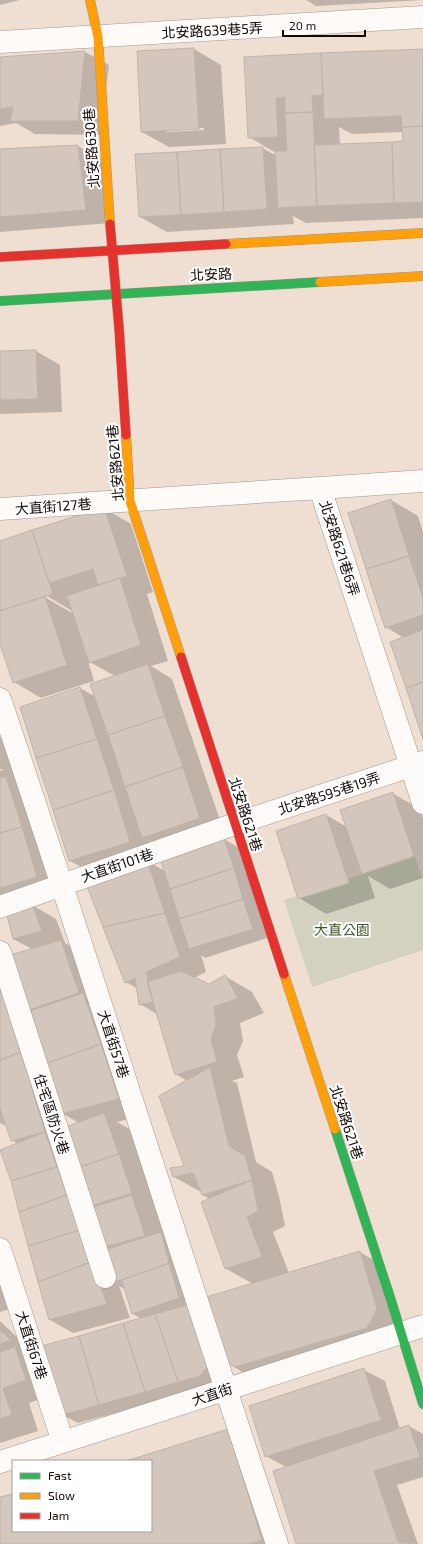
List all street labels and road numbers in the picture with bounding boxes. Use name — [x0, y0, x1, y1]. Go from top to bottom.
street label: 北安路639巷5弄 — [161, 19, 263, 41]
street label: 北安路630巷 — [80, 107, 102, 189]
street label: 北安路 — [190, 264, 232, 284]
street label: 北安路621巷 — [103, 424, 127, 502]
street label: 大直街127巷 — [14, 495, 92, 517]
street label: 北安路621巷6弄 — [317, 498, 363, 598]
street label: 北安路595巷19弄 — [276, 768, 382, 818]
street label: 北安路621巷 — [226, 775, 266, 853]
street label: 大直街101巷 — [78, 845, 156, 885]
street label: 大直街57巷 — [95, 1008, 133, 1080]
street label: 住宅區防火巷 — [31, 1071, 73, 1157]
street label: 北安路621巷 — [327, 1083, 367, 1161]
street label: 大直街67巷 — [13, 1309, 51, 1381]
street label: 大直街 — [189, 1379, 235, 1409]

